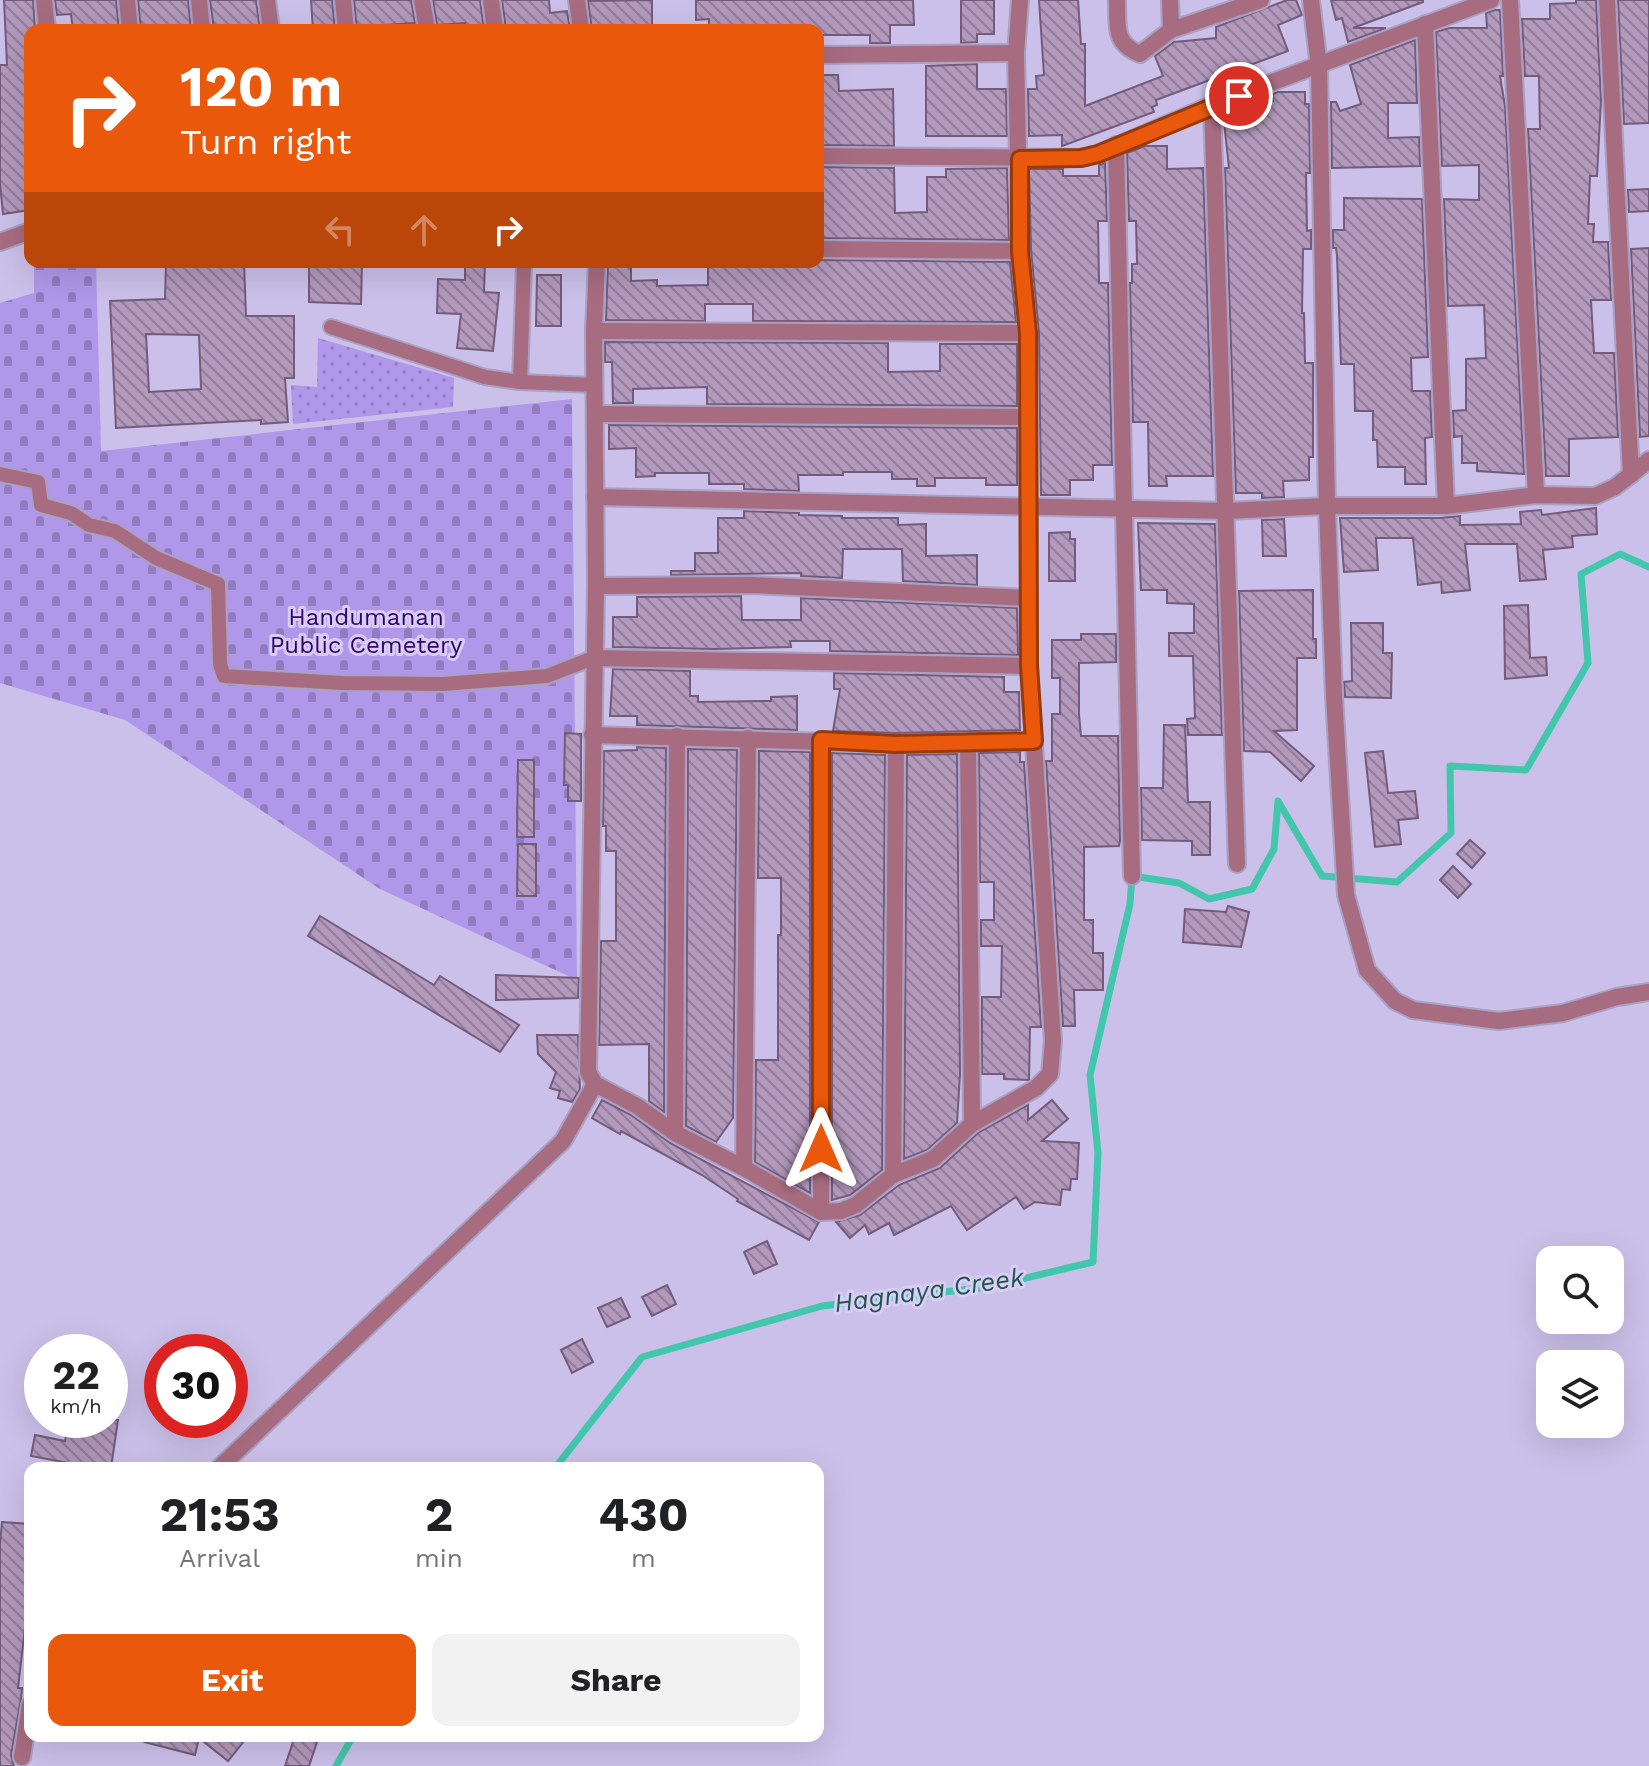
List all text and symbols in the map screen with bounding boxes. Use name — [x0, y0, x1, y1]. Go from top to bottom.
text: 120 m — [180, 54, 342, 120]
icon: right — [48, 56, 152, 160]
pin — [1205, 62, 1273, 130]
icon: arrive — [1217, 74, 1261, 118]
text: Turn right — [180, 121, 351, 163]
icon: left — [318, 208, 362, 252]
icon: ahead — [402, 208, 446, 252]
icon: right — [486, 208, 530, 252]
park label: Handumanan Public Cemetery — [270, 603, 463, 659]
position arrow — [779, 1107, 863, 1191]
map controls — [1536, 1246, 1624, 1438]
button: search — [1536, 1246, 1624, 1334]
water label: Hagnaya Creek — [832, 1262, 1027, 1318]
speed limit sign: 30 — [144, 1334, 248, 1438]
button: layers — [1536, 1350, 1624, 1438]
text: 22 — [52, 1352, 100, 1399]
text: km/h — [50, 1394, 102, 1418]
text: 21:53 — [159, 1486, 280, 1543]
text: 2 — [425, 1486, 453, 1543]
text: 430 — [598, 1486, 689, 1543]
text: Arrival — [179, 1543, 260, 1573]
text: min — [415, 1543, 463, 1573]
text: m — [631, 1543, 656, 1573]
button: Exit — [48, 1634, 416, 1726]
button: Share — [432, 1634, 800, 1726]

